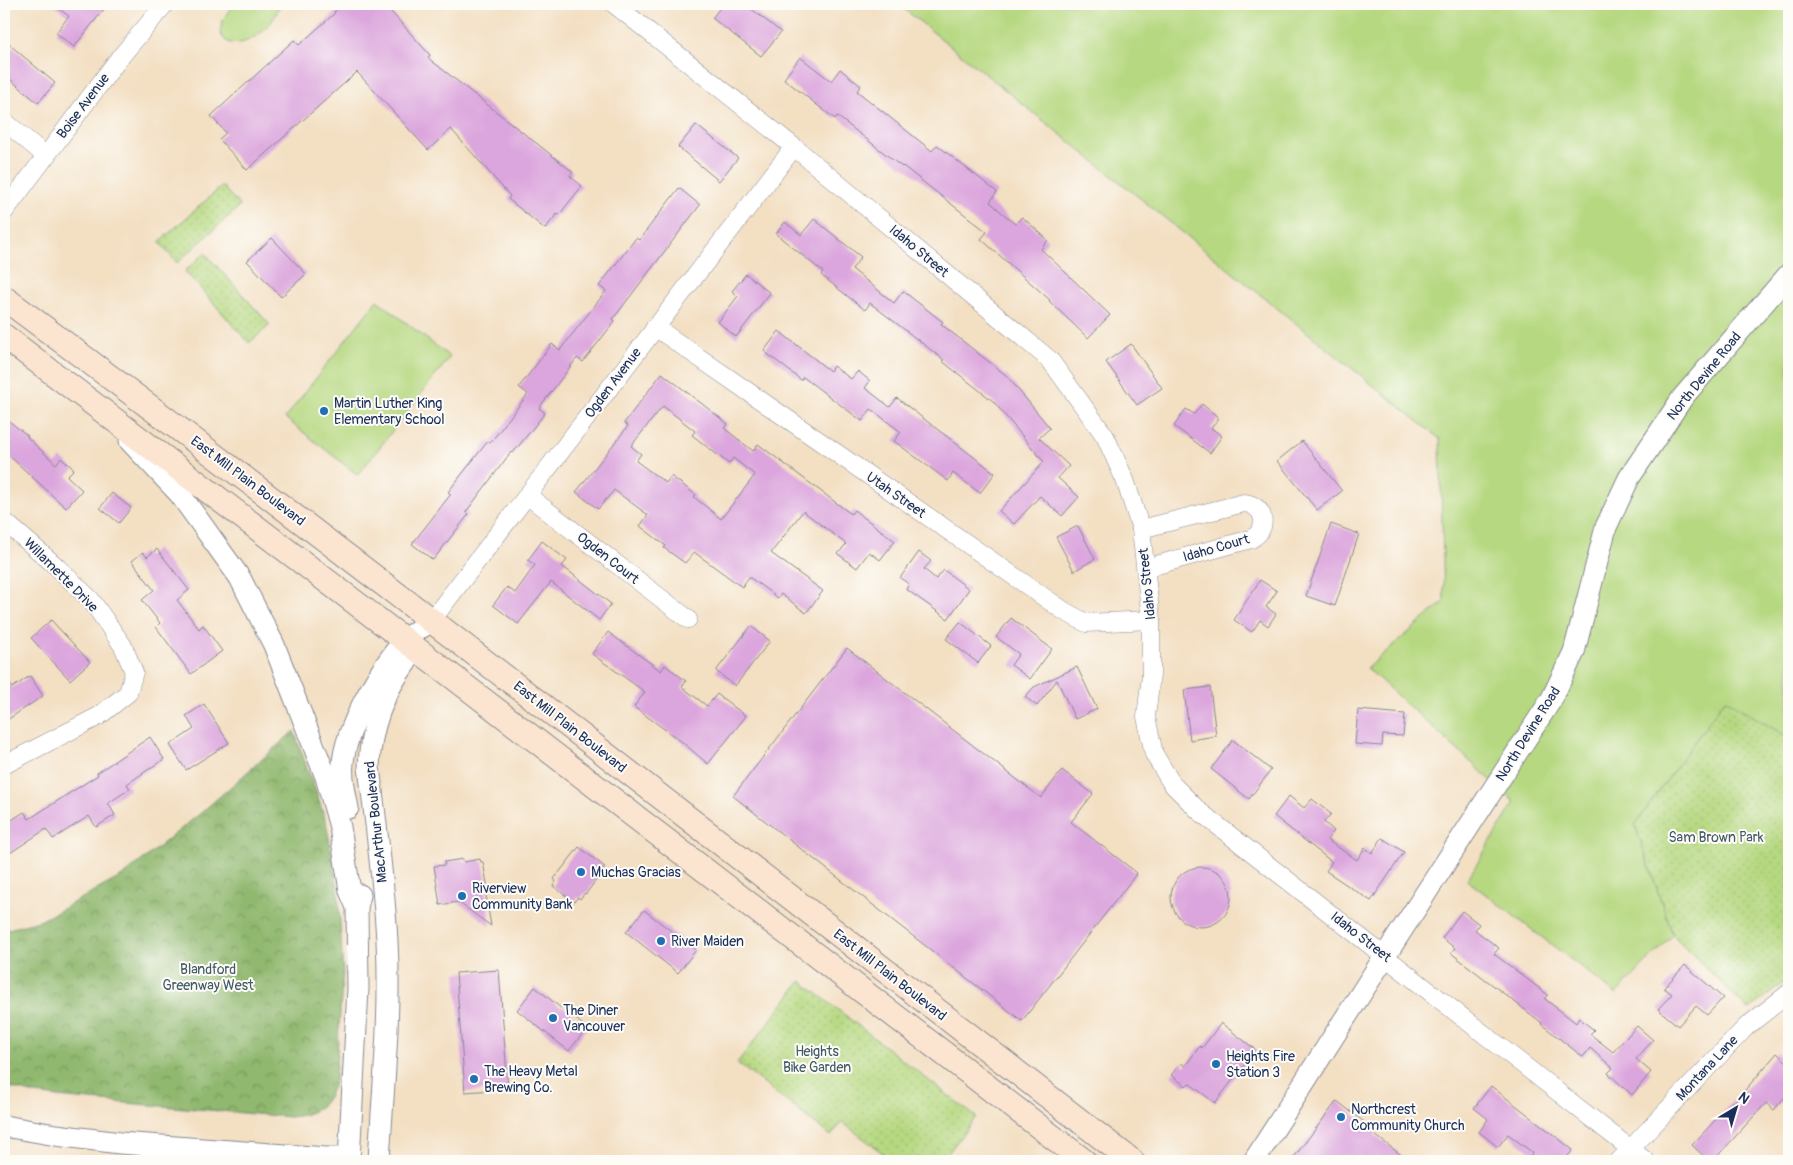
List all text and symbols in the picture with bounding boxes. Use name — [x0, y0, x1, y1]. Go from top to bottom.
street label: Boise Avenue — [53, 70, 113, 142]
street label: Idaho Street — [886, 221, 952, 281]
street label: North Devine Road — [1663, 328, 1745, 423]
street label: Ogden Avenue — [581, 344, 645, 421]
place label: Martin Luther King Elementary School — [334, 395, 445, 428]
marker: Martin Luther King Elementary School — [318, 405, 330, 417]
street label: East Mill Plain Boulevard — [187, 432, 309, 530]
street label: Utah Street — [863, 468, 929, 522]
street label: Ogden Court — [573, 528, 643, 588]
street label: Idaho Court — [1181, 530, 1252, 566]
street label: Willamette Drive — [20, 534, 102, 616]
street label: Idaho Street — [1135, 547, 1159, 621]
street label: East Mill Plain Boulevard — [510, 678, 630, 777]
street label: North Devine Road — [1492, 683, 1564, 784]
street label: MacArthur Boulevard — [361, 760, 391, 884]
park label: Sam Brown Park — [1668, 829, 1764, 846]
place label: Muchas Gracias — [591, 864, 682, 881]
marker: Muchas Gracias — [575, 866, 587, 878]
place label: Riverview Community Bank — [472, 880, 573, 913]
marker: Riverview Community Bank — [456, 890, 468, 902]
street label: Idaho Street — [1327, 908, 1395, 966]
street label: East Mill Plain Boulevard — [830, 926, 950, 1025]
place label: River Maiden — [671, 933, 744, 950]
marker: River Maiden — [655, 935, 667, 947]
park label: Blandford Greenway West — [162, 961, 254, 994]
place label: The Diner Vancouver — [563, 1002, 625, 1035]
marker: The Diner Vancouver — [547, 1012, 559, 1024]
street label: Montana Lane — [1672, 1032, 1742, 1104]
park label: Heights Bike Garden — [783, 1043, 851, 1076]
place label: Heights Fire Station 3 — [1226, 1048, 1295, 1081]
marker: Heights Fire Station 3 — [1210, 1058, 1222, 1070]
place label: The Heavy Metal Brewing Co. — [484, 1063, 578, 1096]
marker: The Heavy Metal Brewing Co. — [468, 1073, 480, 1085]
north arrow — [1710, 1082, 1760, 1132]
text: N — [1735, 1089, 1753, 1108]
place label: Northcrest Community Church — [1351, 1101, 1465, 1134]
marker: Northcrest Community Church — [1335, 1111, 1347, 1123]

